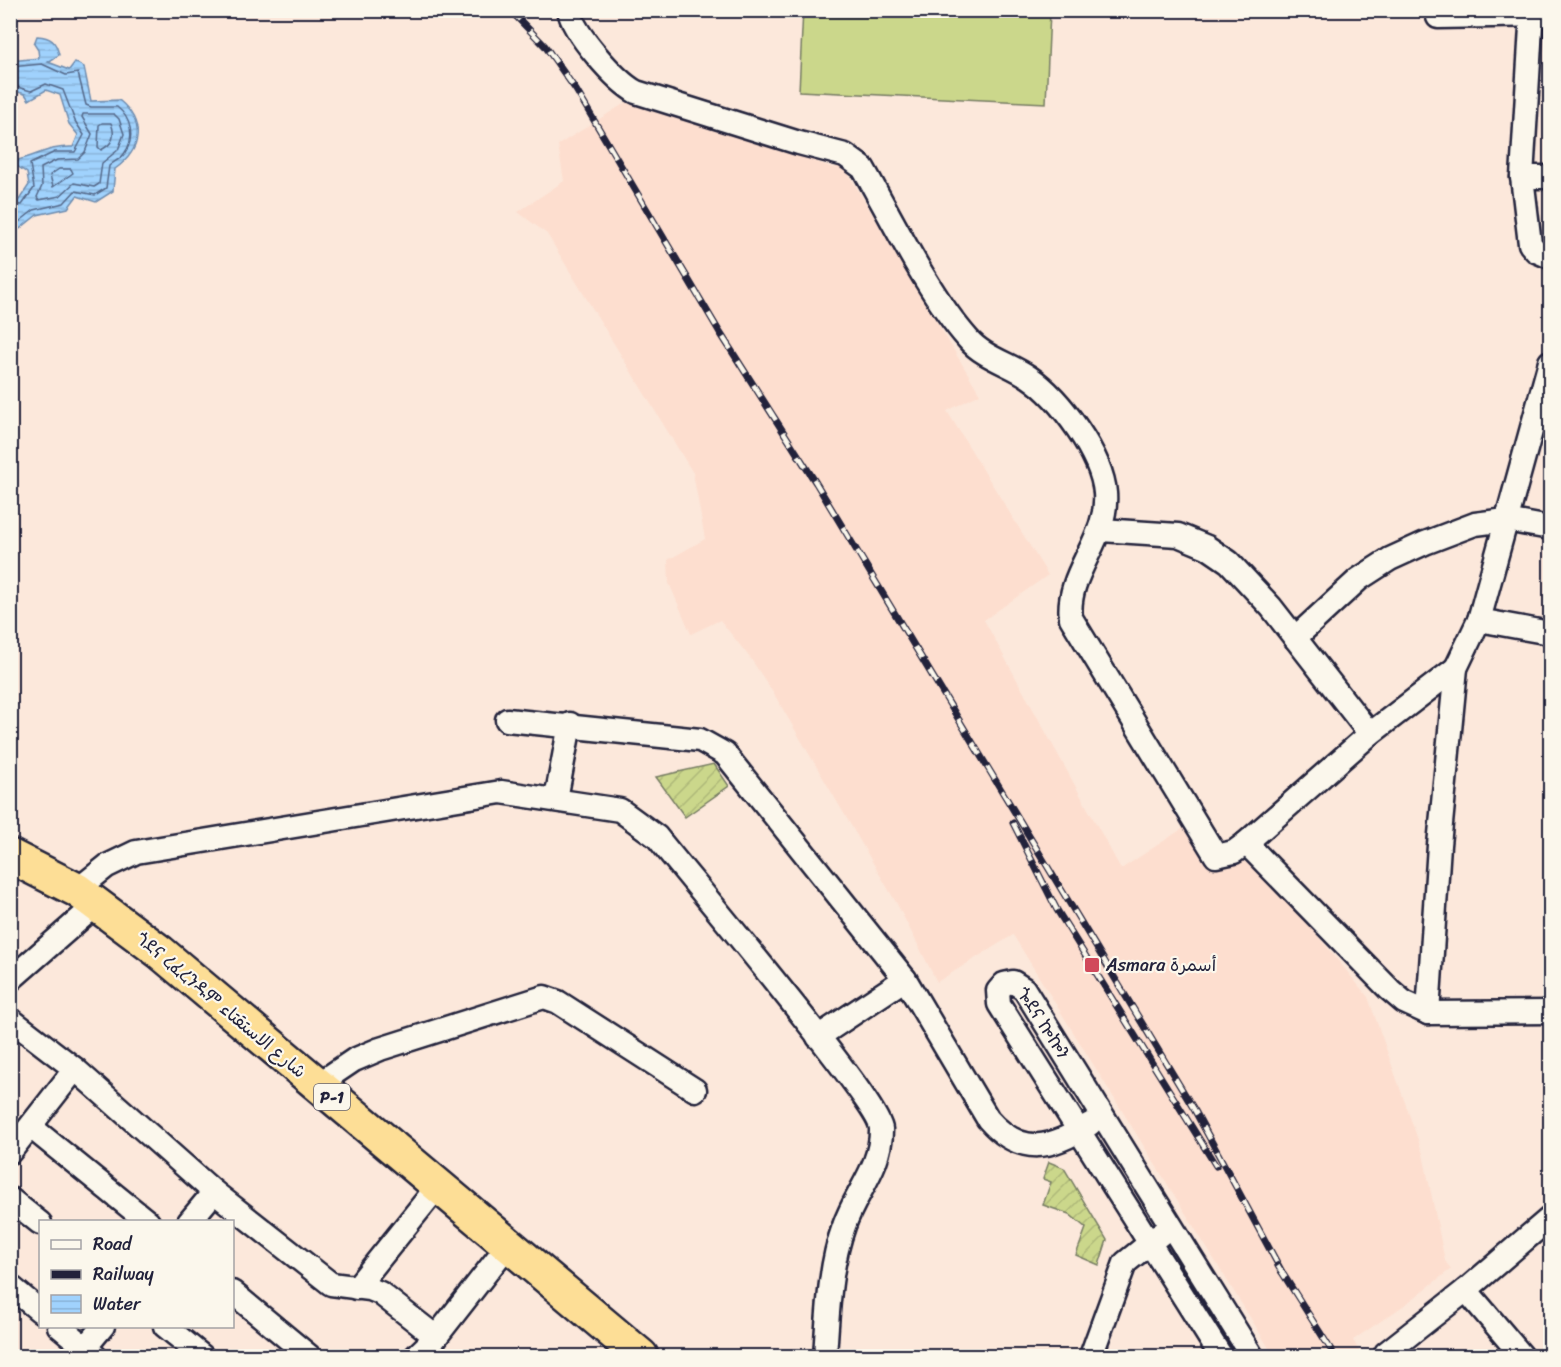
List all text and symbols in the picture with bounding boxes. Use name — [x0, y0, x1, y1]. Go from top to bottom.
street label: ጎደና ረፈረንዱም شارع الاستقتاء — [128, 924, 314, 1086]
place label: Asmara أسمرة — [1105, 949, 1217, 981]
marker: Asmara أسمرة — [1083, 956, 1101, 974]
street label: ጐደና ኰኰን — [1007, 980, 1079, 1066]
road number: P-1 — [314, 1084, 350, 1110]
legend — [39, 1220, 234, 1328]
text: Road — [93, 1228, 133, 1260]
text: Railway — [93, 1258, 155, 1290]
text: Water — [93, 1288, 142, 1320]

